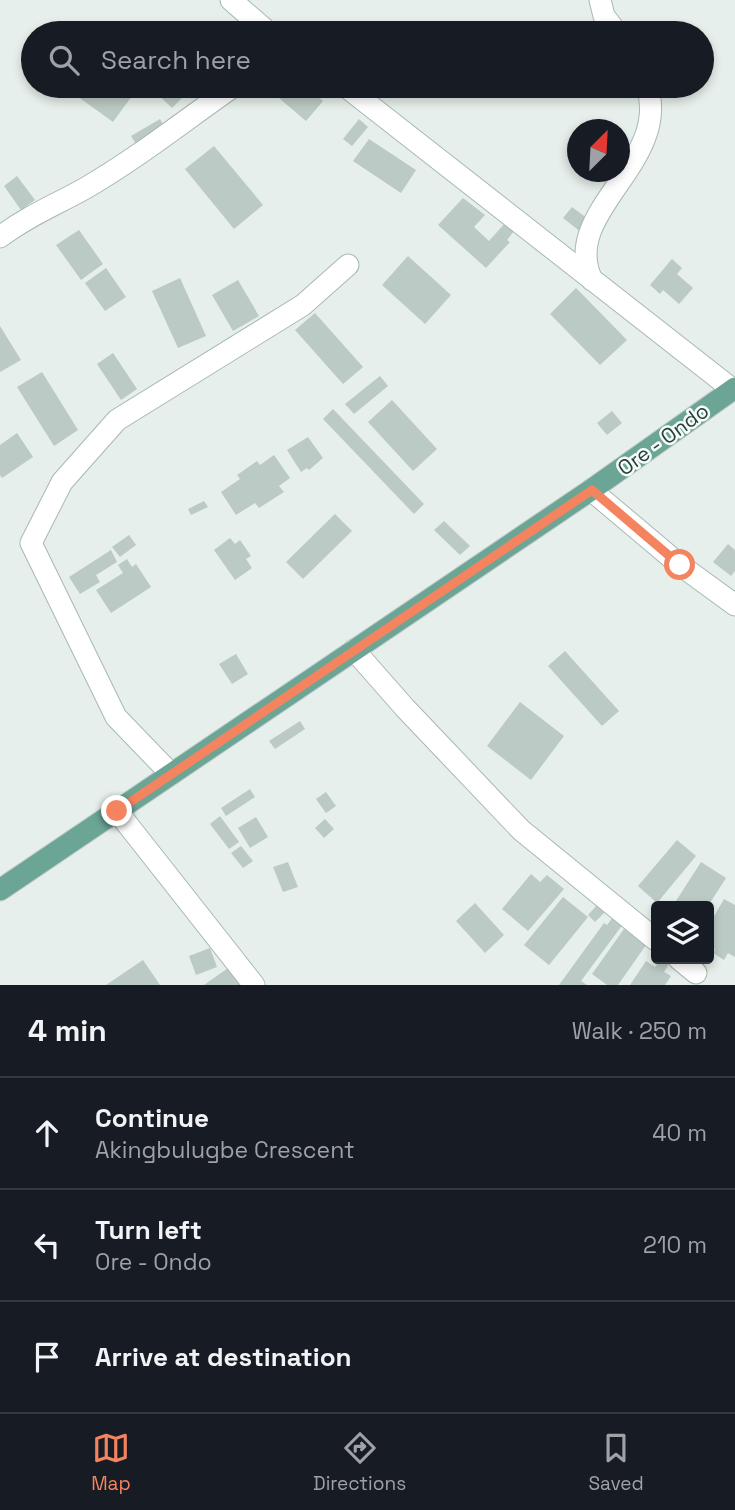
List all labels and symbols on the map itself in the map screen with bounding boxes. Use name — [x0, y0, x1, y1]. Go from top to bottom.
north arrow — [567, 119, 630, 182]
street label: Ore - Ondo — [612, 397, 714, 481]
route start — [664, 549, 695, 580]
route end — [101, 795, 132, 826]

